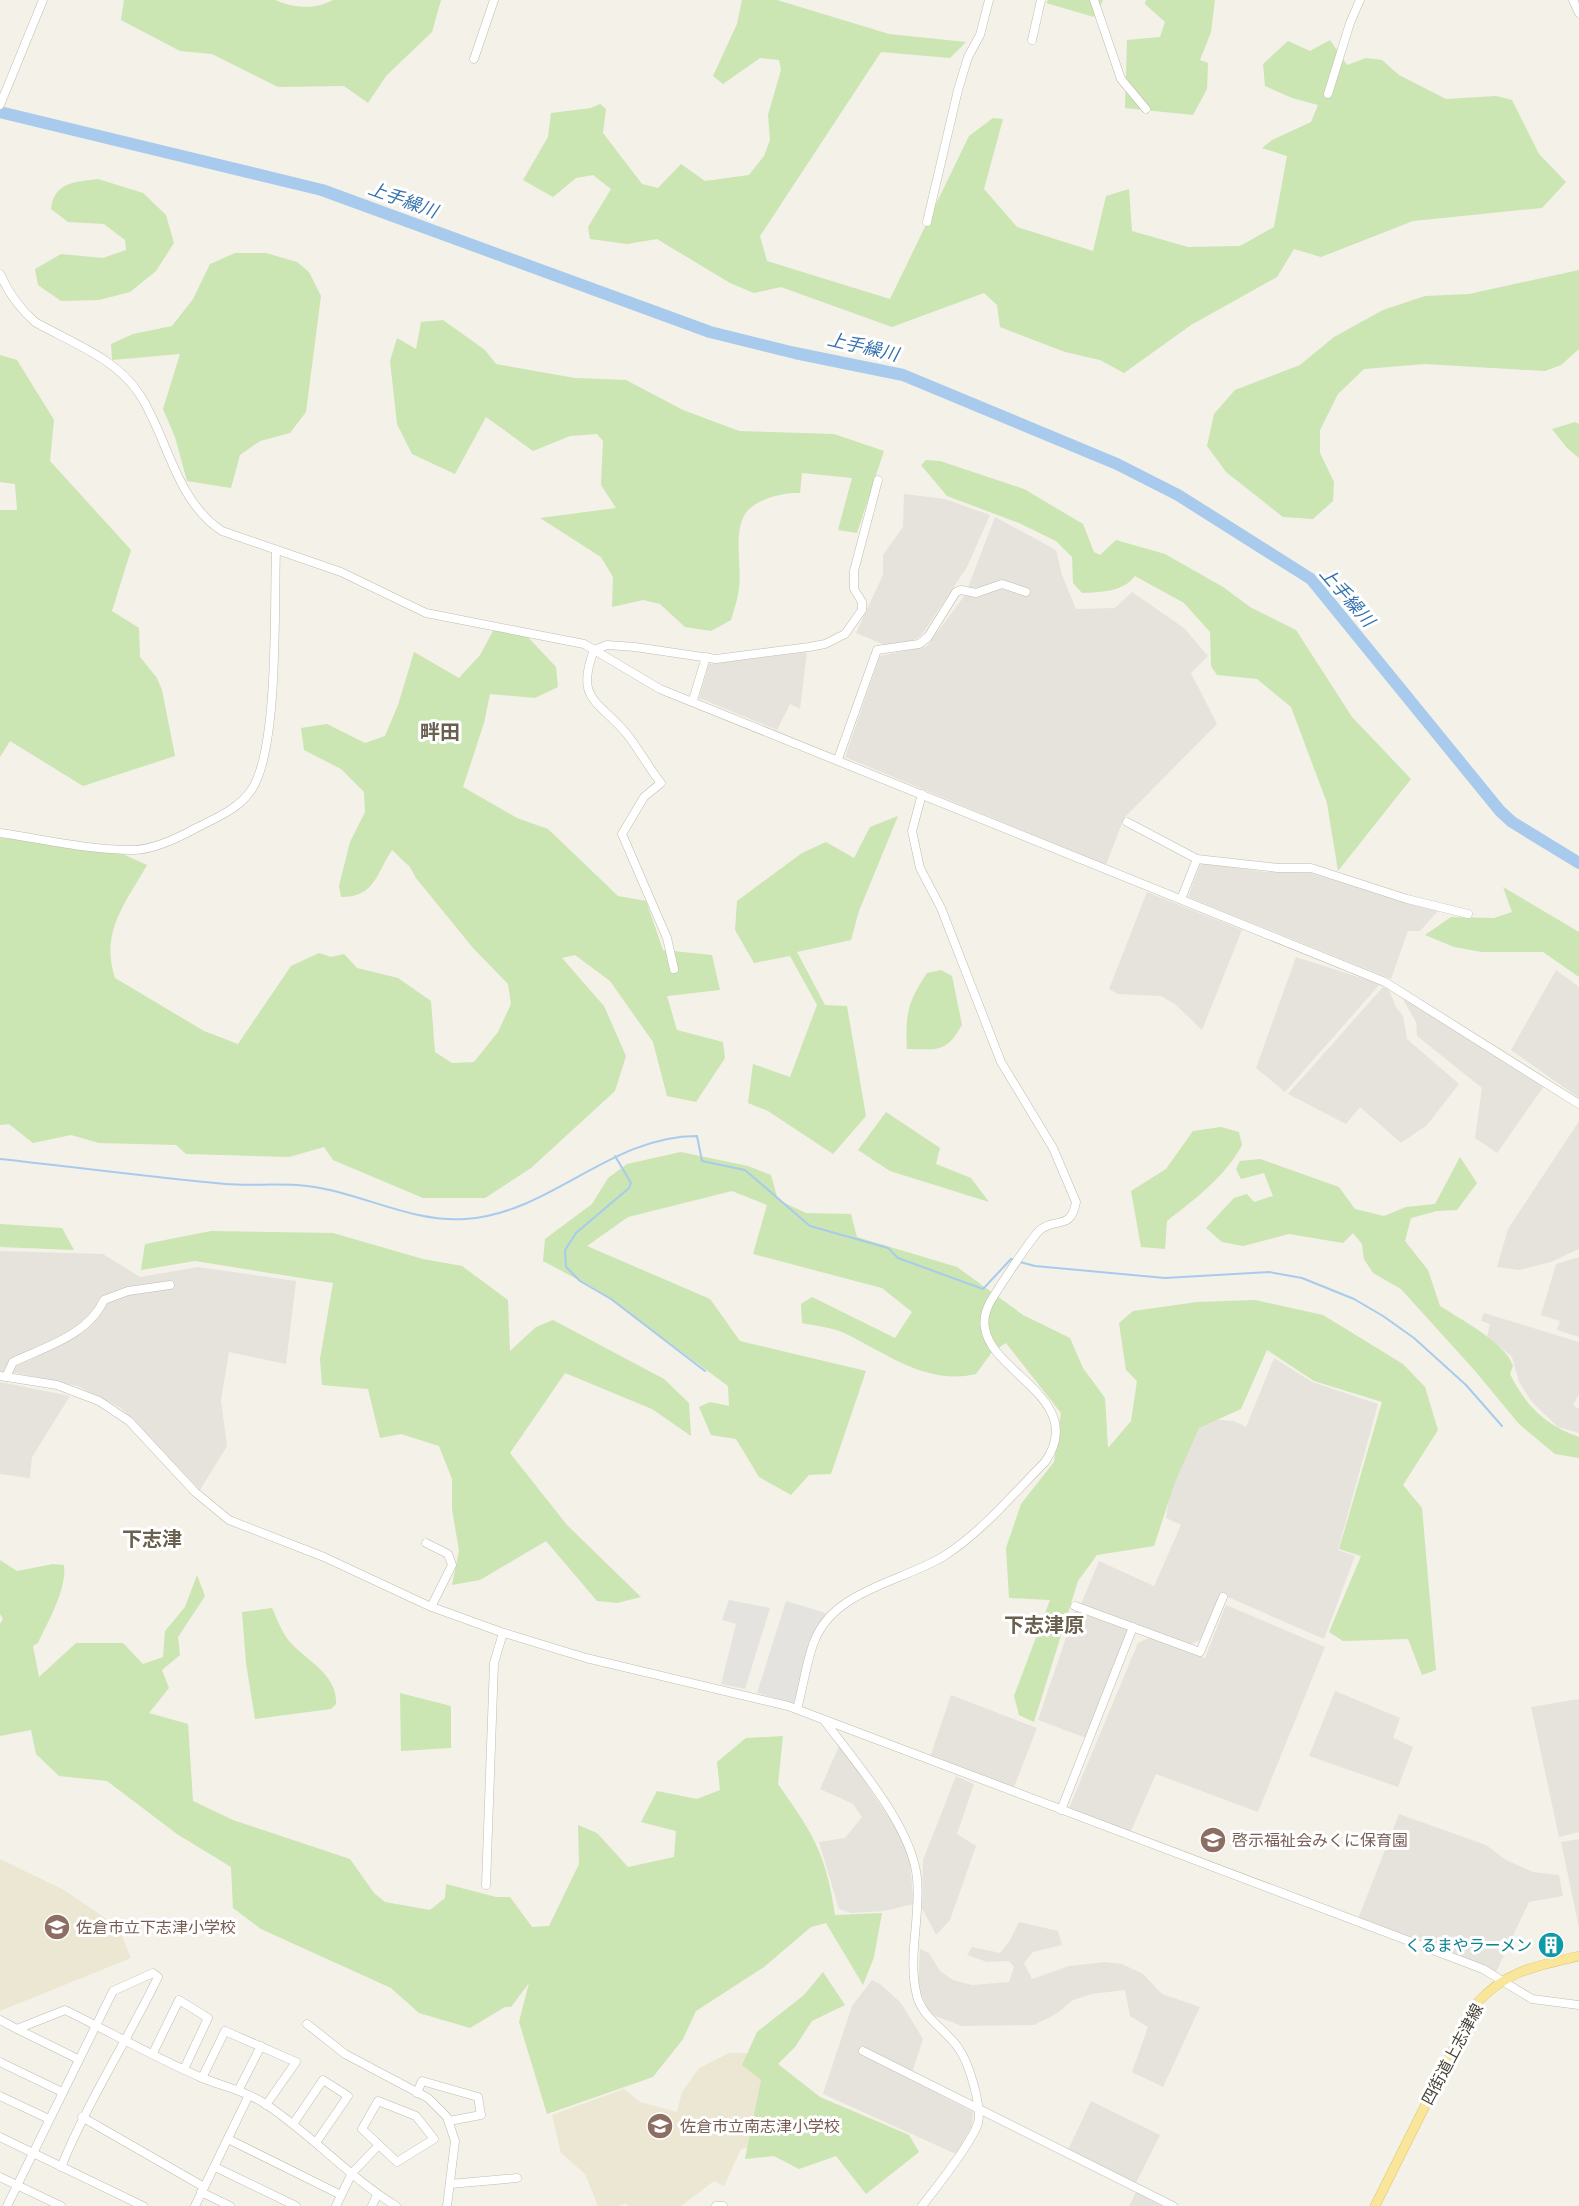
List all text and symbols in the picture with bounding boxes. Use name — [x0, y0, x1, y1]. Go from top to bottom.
water label: 上手繰川 — [366, 176, 443, 222]
water label: 上手繰川 — [826, 327, 903, 365]
water label: 上手繰川 — [1316, 562, 1381, 632]
district label: 畔田 — [420, 719, 460, 743]
district label: 下志津 — [122, 1526, 182, 1550]
district label: 下志津原 — [1004, 1612, 1084, 1636]
school or university icon: 啓示福祉会みくに保育園 — [1198, 1825, 1228, 1855]
place label: 啓示福祉会みくに保育園 — [1232, 1830, 1408, 1850]
school or university icon: 佐倉市立下志津小学校 — [42, 1912, 72, 1942]
place label: 佐倉市立下志津小学校 — [76, 1917, 236, 1937]
building icon: くるまやラーメン — [1536, 1930, 1566, 1960]
place label: くるまやラーメン — [1405, 1935, 1532, 1955]
street label: 四街道上志津線 — [1417, 2000, 1487, 2108]
school or university icon: 佐倉市立南志津小学校 — [645, 2111, 675, 2141]
place label: 佐倉市立南志津小学校 — [680, 2116, 840, 2136]

